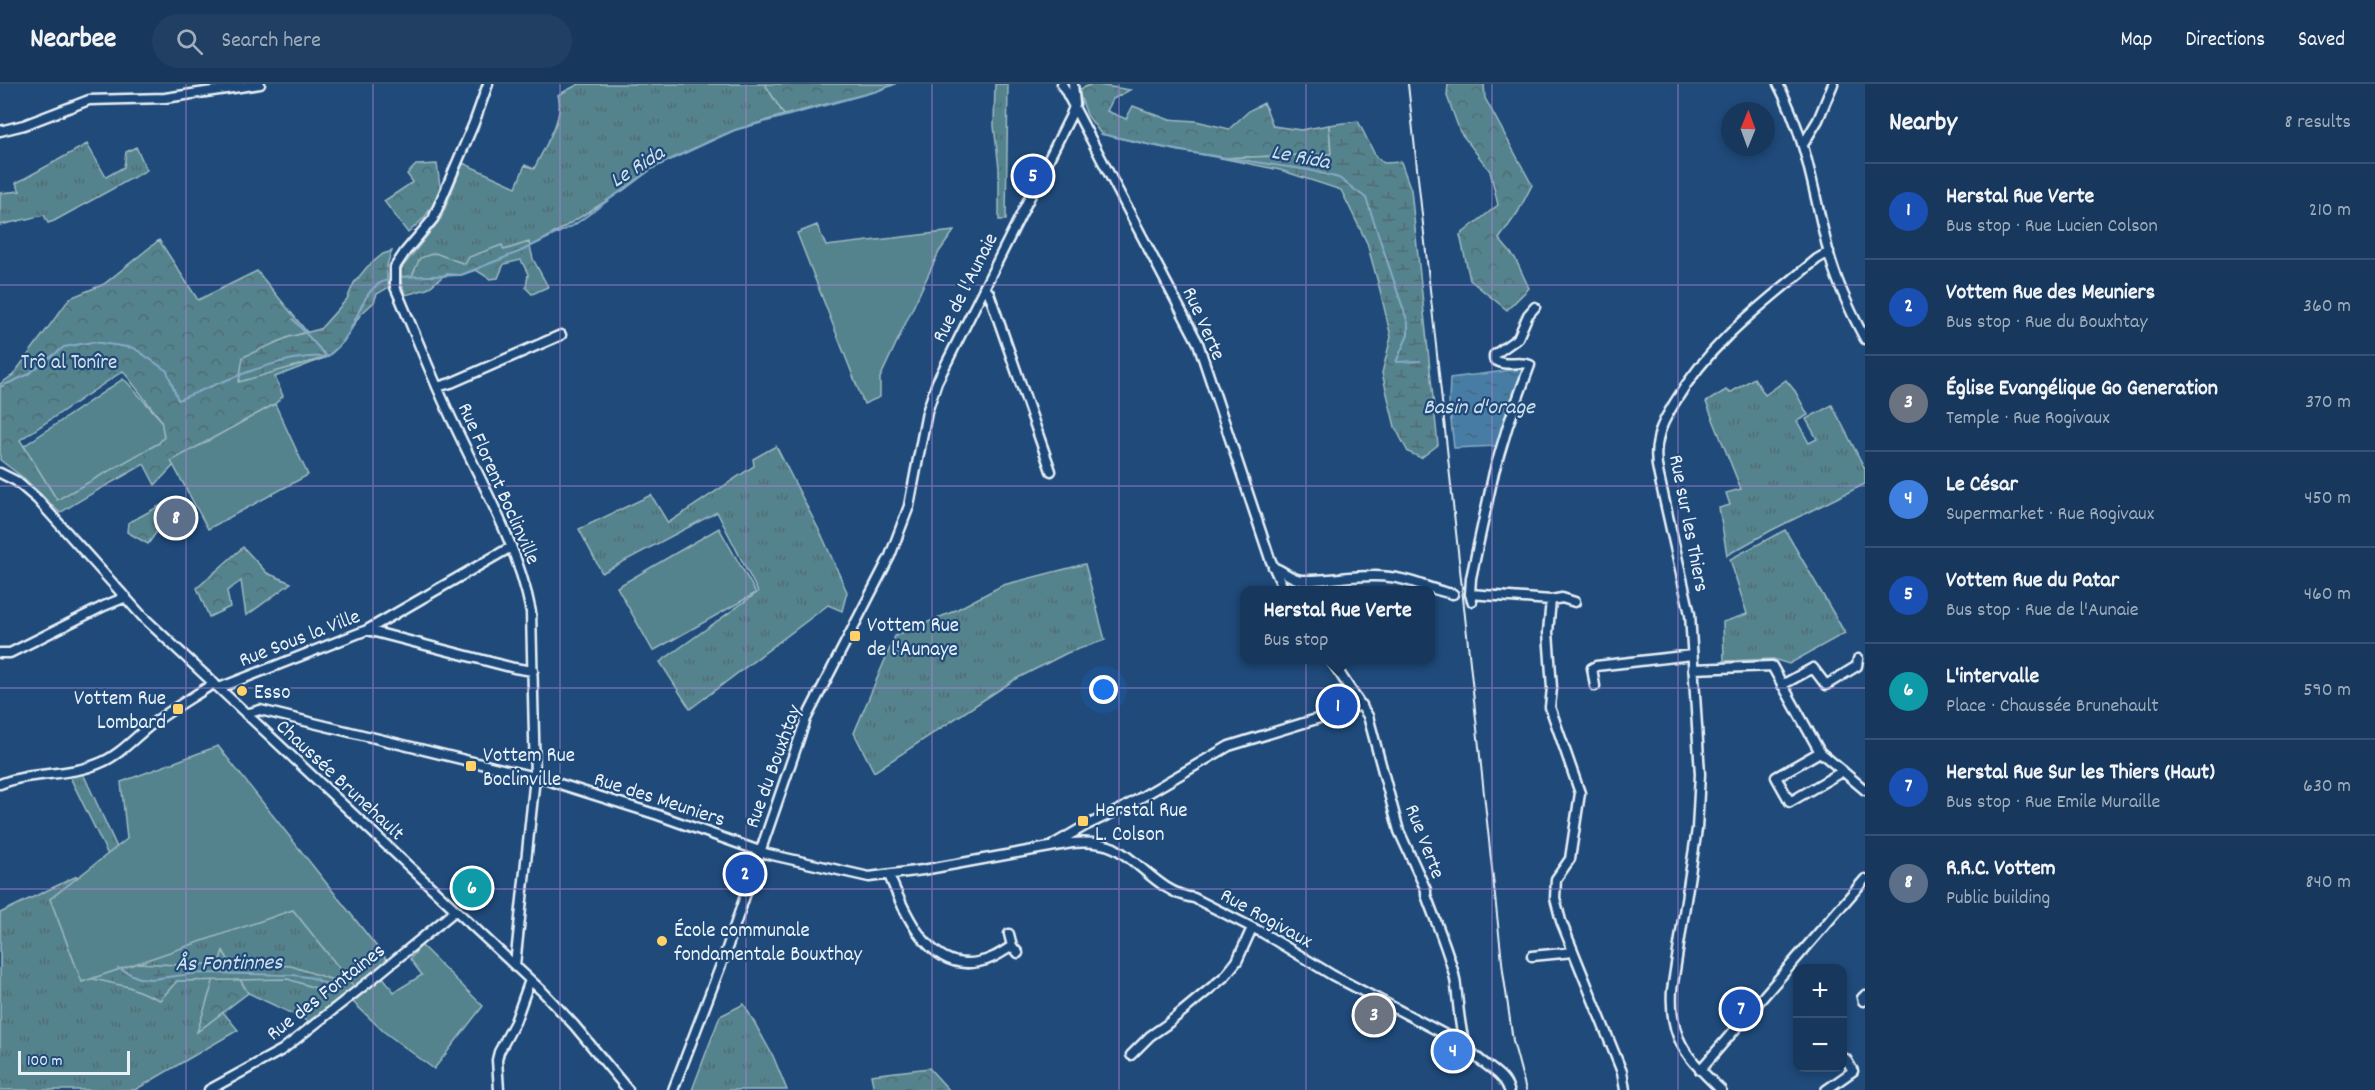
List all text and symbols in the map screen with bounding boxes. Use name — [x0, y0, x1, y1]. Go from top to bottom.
search box — [152, 14, 572, 68]
text: Nearbee — [30, 21, 116, 61]
icon: search — [173, 25, 206, 58]
text: Search here — [221, 26, 321, 57]
text: Map — [2121, 26, 2152, 56]
text: Directions — [2185, 26, 2265, 56]
text: Saved — [2298, 26, 2345, 56]
north arrow — [1721, 102, 1775, 156]
text: Nearby — [1889, 105, 1957, 142]
text: 8 results — [2285, 109, 2351, 137]
water label: Le Rida — [605, 138, 673, 197]
water label: Le Rida — [1268, 138, 1334, 180]
pin: 5 — [1014, 154, 1052, 199]
text: Herstal Rue Verte — [1946, 182, 2094, 213]
text: 1 — [1906, 197, 1911, 225]
text: 210 m — [2309, 197, 2351, 225]
text: Bus stop · Rue Lucien Colson — [1946, 213, 2158, 241]
street label: Rue de l'Aunaie — [926, 228, 1007, 348]
text: Vottem Rue des Meuniers — [1946, 278, 2155, 309]
street label: Rue Verte — [1173, 283, 1232, 366]
text: 2 — [1904, 293, 1913, 321]
text: 360 m — [2303, 293, 2351, 321]
text: Bus stop · Rue du Bouxhtay — [1946, 309, 2148, 337]
park label: Trô al Tonîre — [21, 349, 117, 379]
text: Église Evangélique Go Generation — [1946, 374, 2218, 405]
text: 3 — [1904, 389, 1913, 417]
text: 370 m — [2305, 389, 2351, 417]
water label: Basin d'orage — [1423, 393, 1536, 424]
street label: Rue Florent Boclinville — [448, 398, 546, 570]
text: Temple · Rue Rogivaux — [1946, 405, 2110, 433]
street label: Rue sur les Thiers — [1659, 452, 1715, 595]
text: Le César — [1946, 470, 2018, 501]
text: 4 — [1904, 485, 1913, 513]
text: 450 m — [2304, 485, 2351, 513]
pin: 8 — [156, 496, 195, 540]
text: Supermarket · Rue Rogivaux — [1946, 501, 2154, 529]
text: Vottem Rue du Patar — [1946, 566, 2119, 597]
text: 5 — [1904, 581, 1913, 609]
text: 460 m — [2304, 581, 2351, 609]
popup — [1240, 586, 1435, 664]
text: Herstal Rue Verte — [1263, 596, 1412, 627]
text: Bus stop · Rue de l'Aunaie — [1946, 597, 2139, 625]
street label: Rue Sous la Ville — [235, 603, 365, 677]
place label: Vottem Rue de l'Aunaye — [867, 612, 959, 666]
text: Bus stop — [1263, 627, 1328, 655]
marker: Vottem Rue de l'Aunaye — [848, 629, 862, 643]
text: L'intervalle — [1946, 662, 2039, 693]
your location — [1089, 675, 1118, 704]
text: 6 — [1904, 677, 1913, 705]
text: 590 m — [2303, 677, 2351, 705]
place label: Esso — [254, 679, 291, 709]
marker: Esso — [235, 684, 249, 698]
pin: 1 — [1318, 684, 1358, 728]
place label: Vottem Rue Lombard — [74, 685, 166, 739]
text: Place · Chaussée Brunehault — [1946, 693, 2159, 721]
street label: Rue du Bouxhtay — [739, 701, 811, 833]
marker: Vottem Rue Lombard — [171, 702, 185, 716]
street label: Chaussée Brunehault — [268, 713, 410, 849]
place label: Vottem Rue Boclinville — [483, 742, 575, 796]
text: Herstal Rue Sur les Thiers (Haut) — [1946, 758, 2215, 789]
marker: Vottem Rue Boclinville — [464, 759, 478, 773]
street label: Rue des Meuniers — [590, 766, 728, 836]
text: 7 — [1905, 773, 1912, 801]
text: 630 m — [2303, 773, 2351, 801]
text: Bus stop · Rue Emile Muraille — [1946, 789, 2160, 817]
place label: Herstal Rue L. Colson — [1095, 797, 1188, 851]
street label: Rue Verte — [1395, 801, 1451, 884]
marker: Herstal Rue L. Colson — [1076, 814, 1090, 828]
pin: 2 — [726, 852, 764, 896]
text: R.R.C. Vottem — [1946, 854, 2056, 885]
pin: 6 — [452, 866, 492, 910]
text: 8 — [1904, 869, 1913, 897]
text: 840 m — [2305, 869, 2351, 897]
street label: Rue Rogivaux — [1214, 882, 1317, 957]
text: Public building — [1946, 885, 2050, 913]
place label: École communale fondamentale Bouxthay — [674, 917, 863, 971]
marker: École communale fondamentale Bouxthay — [655, 934, 669, 948]
street label: Rue des Fontaines — [261, 937, 393, 1049]
water label: Ås Fontinnes — [175, 948, 283, 981]
map controls — [1793, 964, 1847, 1072]
button: + — [1793, 964, 1847, 1018]
pin: 7 — [1722, 986, 1760, 1032]
pin: 3 — [1354, 992, 1394, 1038]
button: − — [1793, 1018, 1847, 1072]
pin: 4 — [1434, 1028, 1472, 1074]
scale bar — [18, 1048, 130, 1076]
text: 100 m — [27, 1050, 63, 1073]

